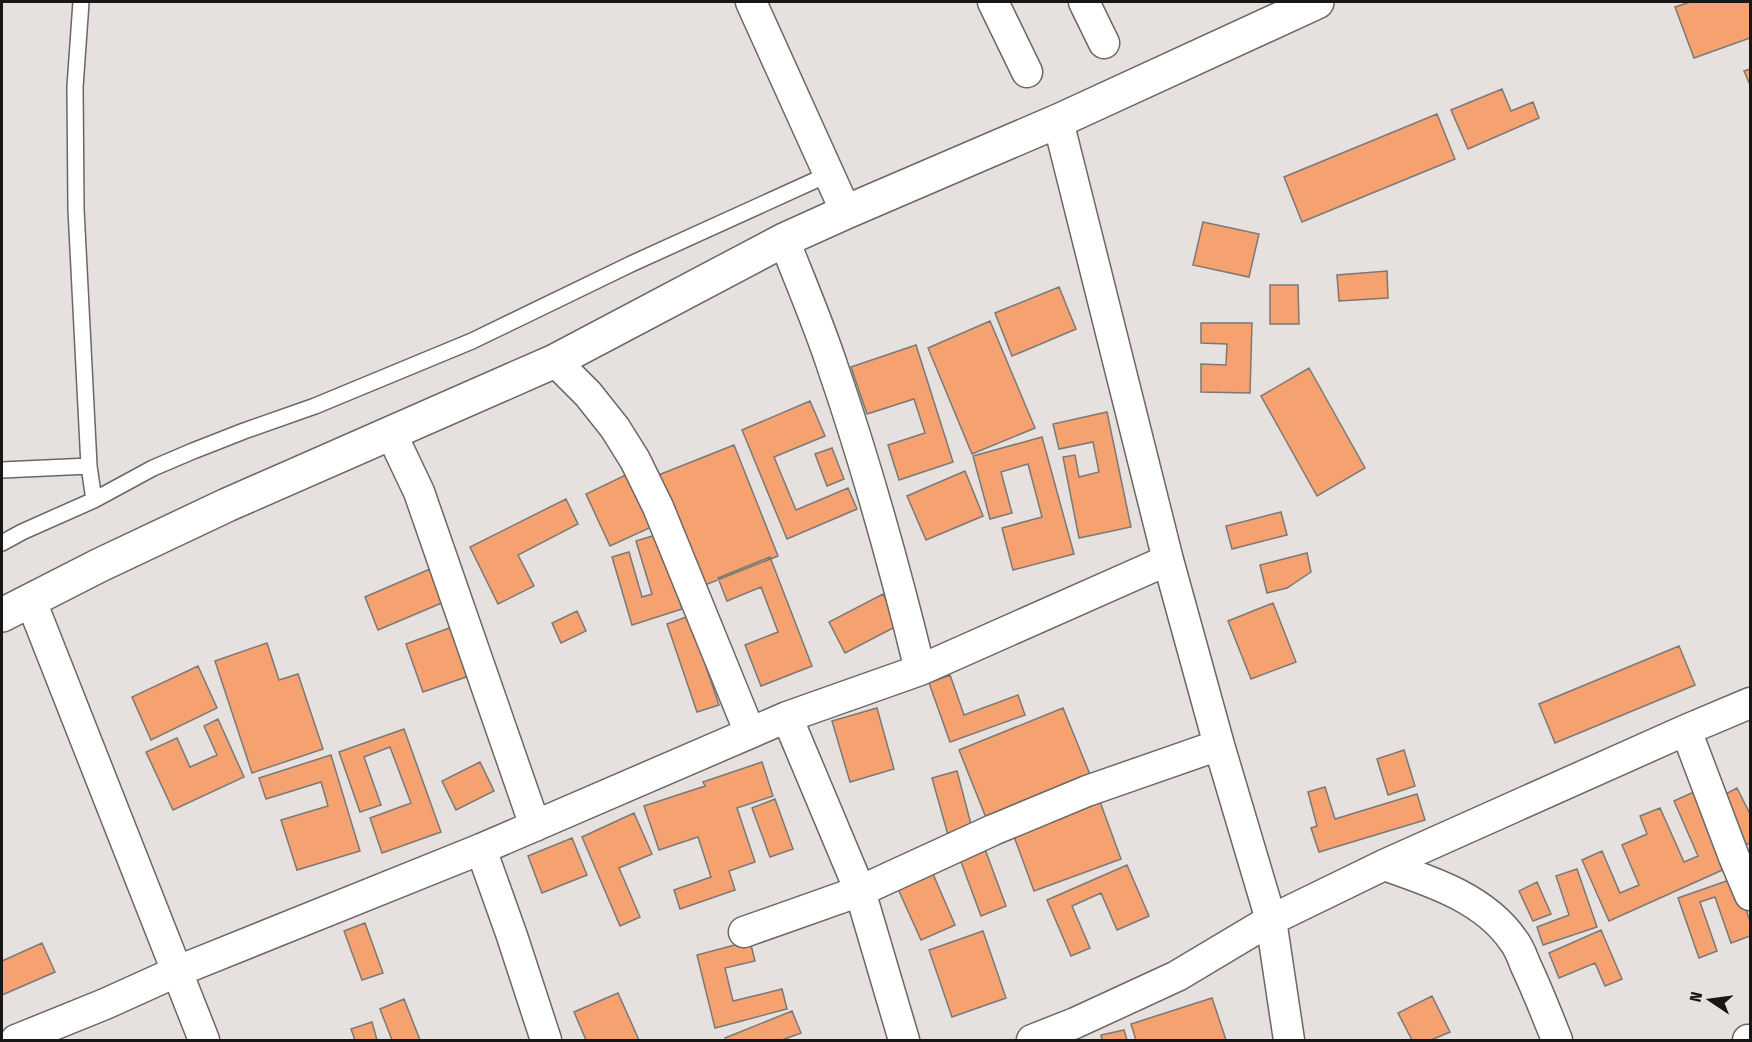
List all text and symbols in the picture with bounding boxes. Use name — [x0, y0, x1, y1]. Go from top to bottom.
north arrow — [1680, 970, 1740, 1030]
text: N — [1686, 990, 1706, 1004]

